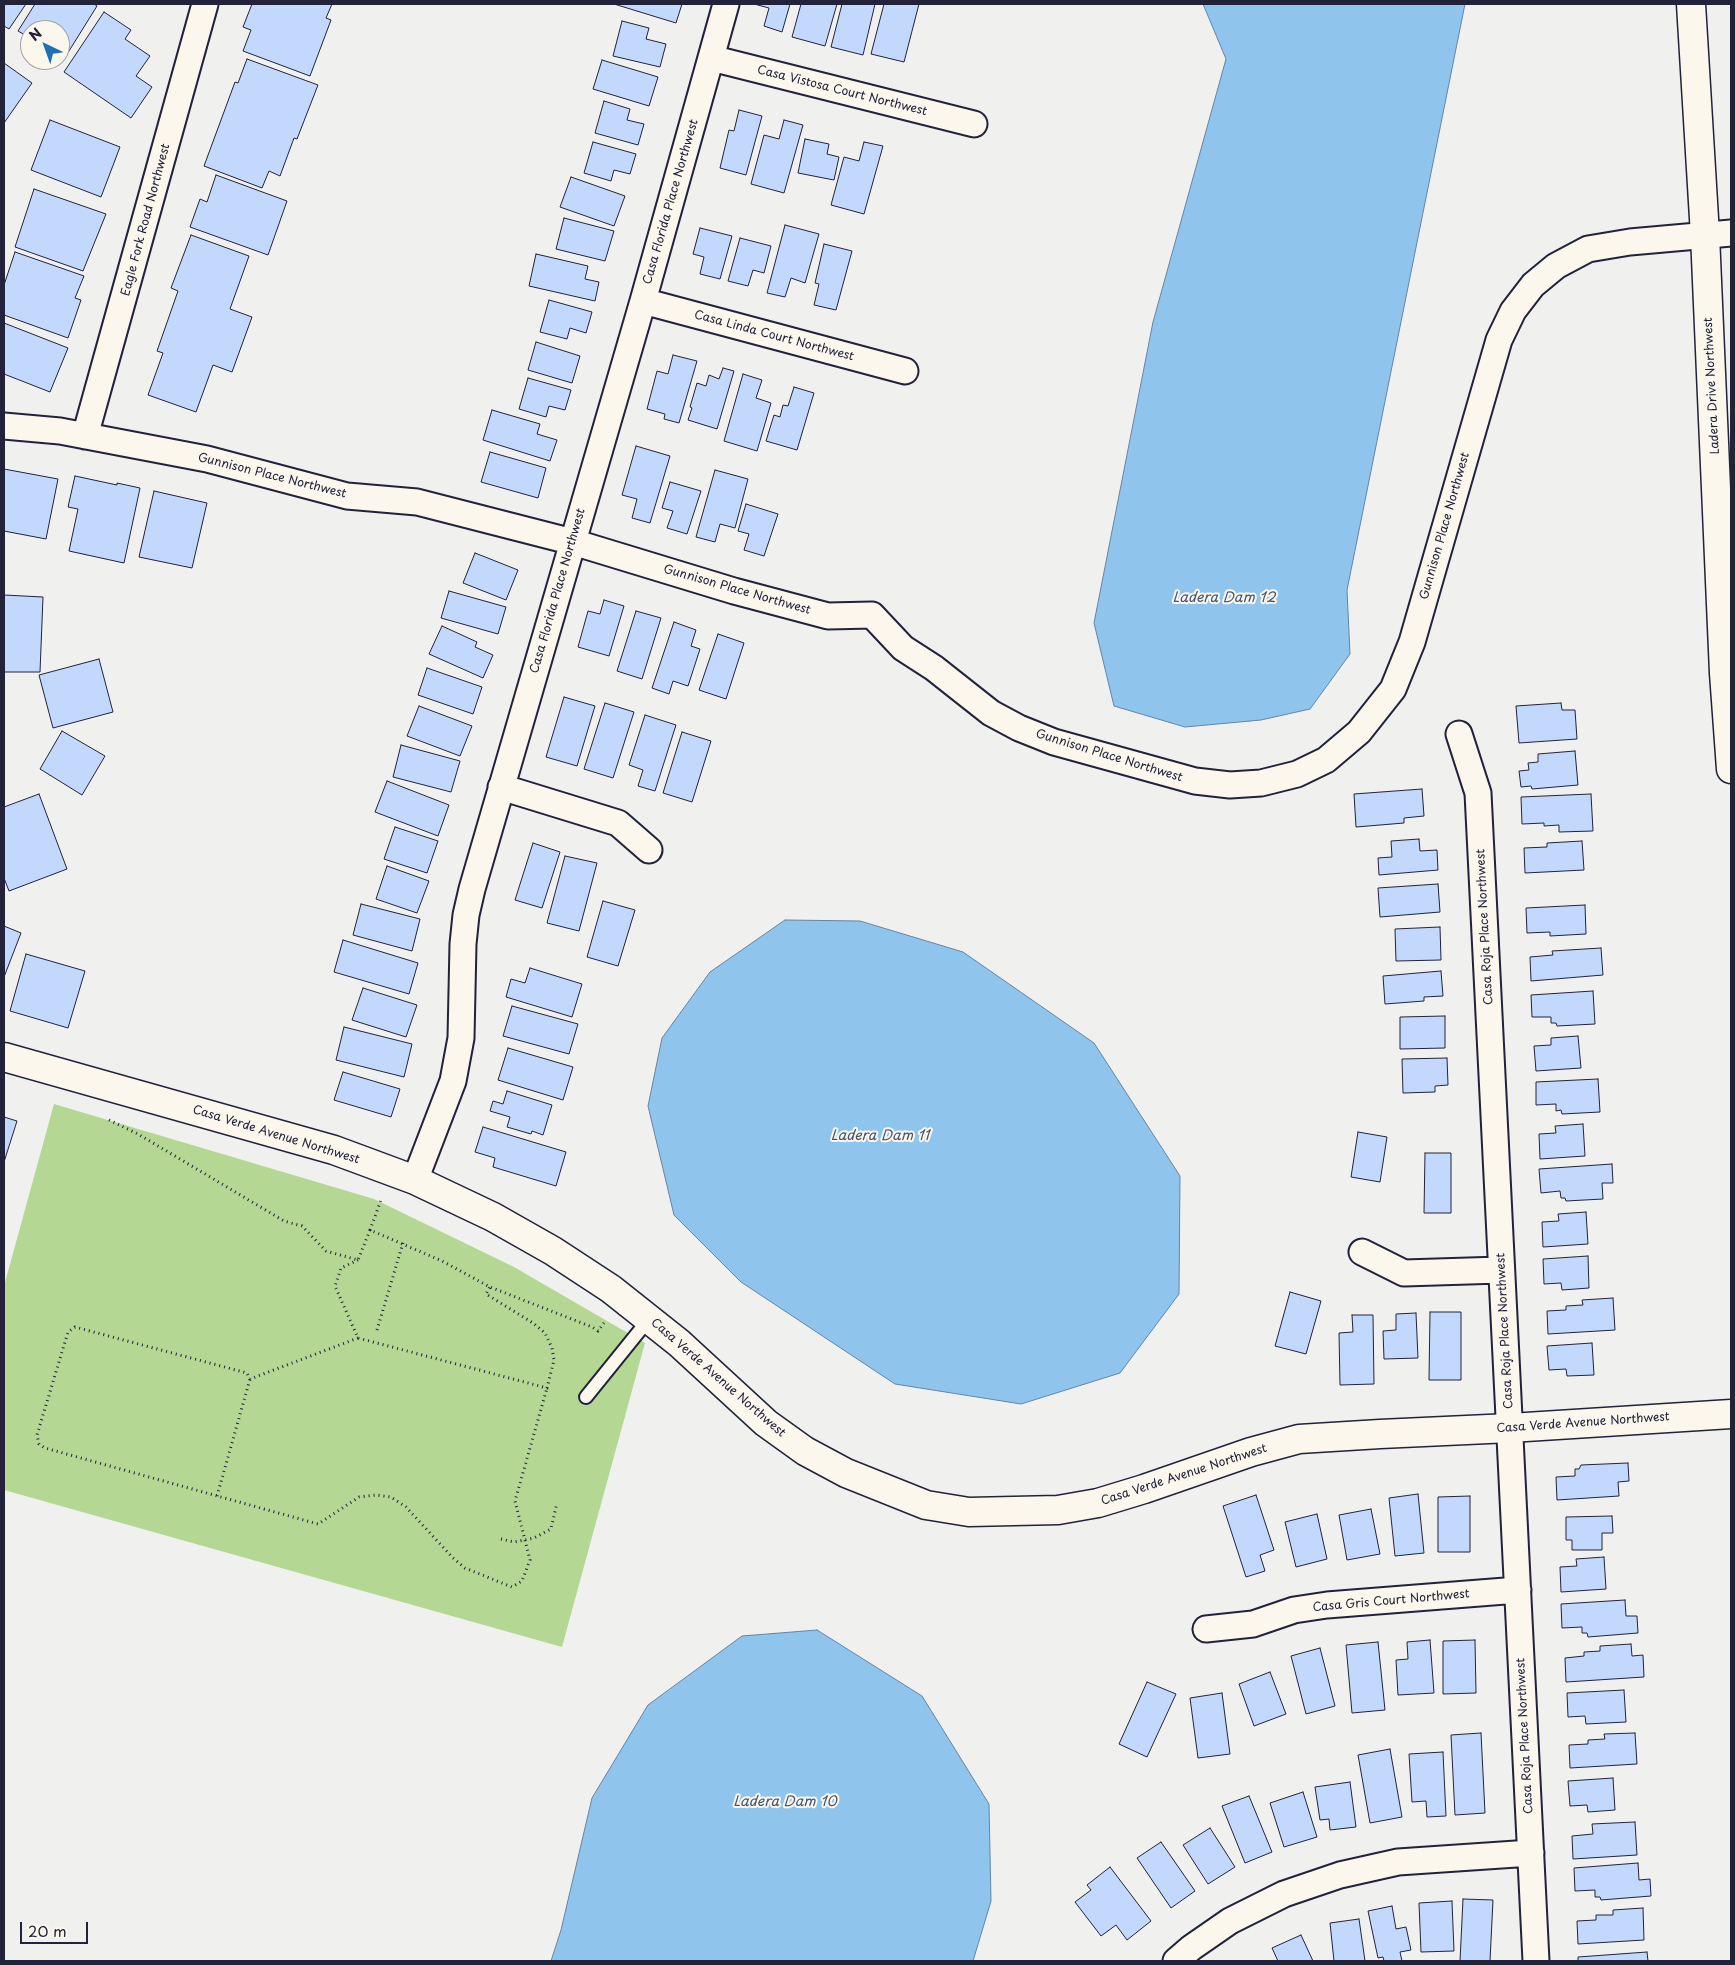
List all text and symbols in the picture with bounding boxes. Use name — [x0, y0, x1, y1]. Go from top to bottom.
north arrow — [20, 20, 70, 70]
text: N — [24, 23, 46, 46]
street label: Casa Vistosa Court Northwest — [756, 63, 928, 119]
street label: Casa Florida Place Northwest — [641, 118, 701, 286]
street label: Eagle Fork Road Northwest — [119, 142, 173, 298]
street label: Casa Linda Court Northwest — [693, 308, 855, 364]
street label: Ladera Drive Northwest — [1701, 317, 1723, 455]
street label: Gunnison Place Northwest — [196, 451, 348, 501]
street label: Gunnison Place Northwest — [1417, 451, 1473, 601]
street label: Casa Florida Place Northwest — [528, 507, 588, 675]
street label: Gunnison Place Northwest — [662, 562, 812, 618]
water label: Ladera Dam 12 — [1172, 590, 1276, 606]
street label: Gunnison Place Northwest — [1034, 727, 1184, 785]
street label: Casa Roja Place Northwest — [1474, 849, 1496, 1005]
street label: Casa Verde Avenue Northwest — [191, 1103, 361, 1167]
water label: Ladera Dam 11 — [831, 1128, 929, 1144]
street label: Casa Roja Place Northwest — [1494, 1253, 1516, 1409]
street label: Casa Verde Avenue Northwest — [648, 1316, 788, 1440]
street label: Casa Verde Avenue Northwest — [1496, 1410, 1670, 1436]
street label: Casa Verde Avenue Northwest — [1099, 1441, 1269, 1509]
street label: Casa Gris Court Northwest — [1312, 1587, 1470, 1615]
street label: Casa Roja Place Northwest — [1514, 1658, 1536, 1814]
water label: Ladera Dam 10 — [733, 1794, 837, 1810]
scale bar — [22, 1912, 90, 1944]
text: 20 m — [28, 1919, 67, 1942]

